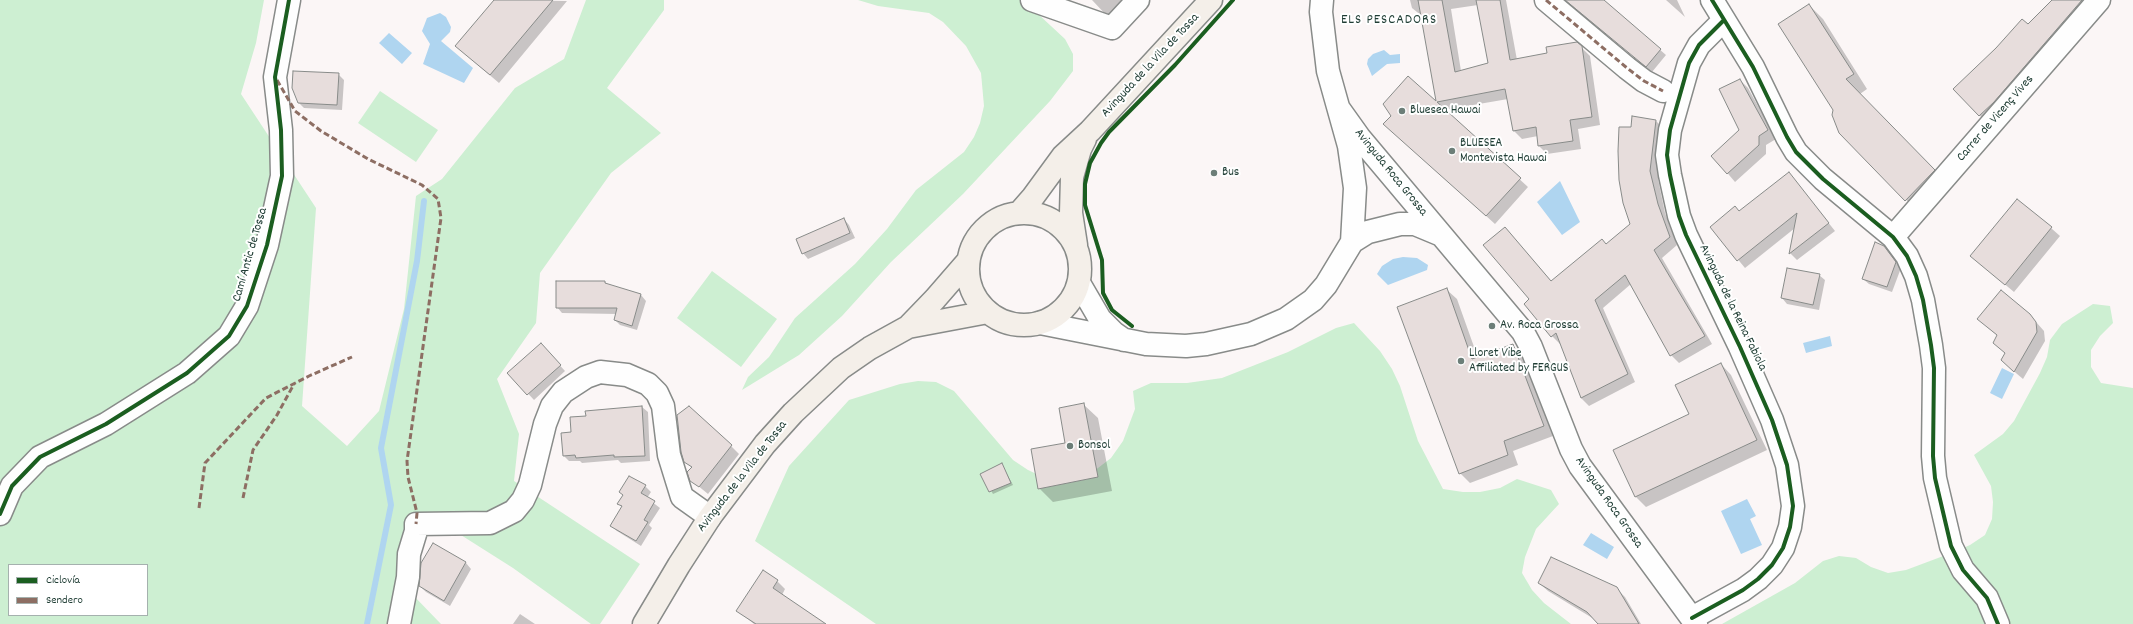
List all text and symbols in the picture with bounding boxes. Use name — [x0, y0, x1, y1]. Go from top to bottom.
street label: Avinguda de la Vila de Tossa — [1099, 11, 1203, 121]
district label: ELS PESCADORS — [1341, 13, 1437, 29]
street label: Carrer de Vicenç Vives — [1954, 73, 2038, 165]
place label: Bluesea Hawai — [1410, 103, 1480, 119]
marker: Bluesea Hawai — [1397, 106, 1407, 116]
street label: Avinguda Roca Grossa — [1350, 126, 1430, 220]
place label: BLUESEA Montevista Hawai — [1460, 136, 1547, 167]
marker: BLUESEA Montevista Hawai — [1447, 146, 1457, 156]
place label: Bus — [1222, 165, 1239, 181]
marker: Bus — [1209, 168, 1219, 178]
street label: Camí Antic de Tossa — [230, 206, 272, 304]
street label: Avinguda de la Reina Fabiola — [1695, 242, 1769, 374]
place label: Av. Roca Grossa — [1500, 318, 1578, 334]
marker: Av. Roca Grossa — [1487, 321, 1497, 331]
place label: Lloret Vibe Affiliated by FERGUS — [1469, 346, 1569, 377]
marker: Lloret Vibe Affiliated by FERGUS — [1456, 356, 1466, 366]
street label: Avinguda de la Vila de Tossa — [695, 418, 791, 536]
place label: Bonsol — [1078, 438, 1110, 454]
marker: Bonsol — [1065, 441, 1075, 451]
street label: Avinguda Roca Grossa — [1571, 454, 1645, 552]
legend — [8, 564, 148, 616]
text: Ciclovía — [46, 572, 80, 589]
text: Sendero — [46, 592, 83, 609]

